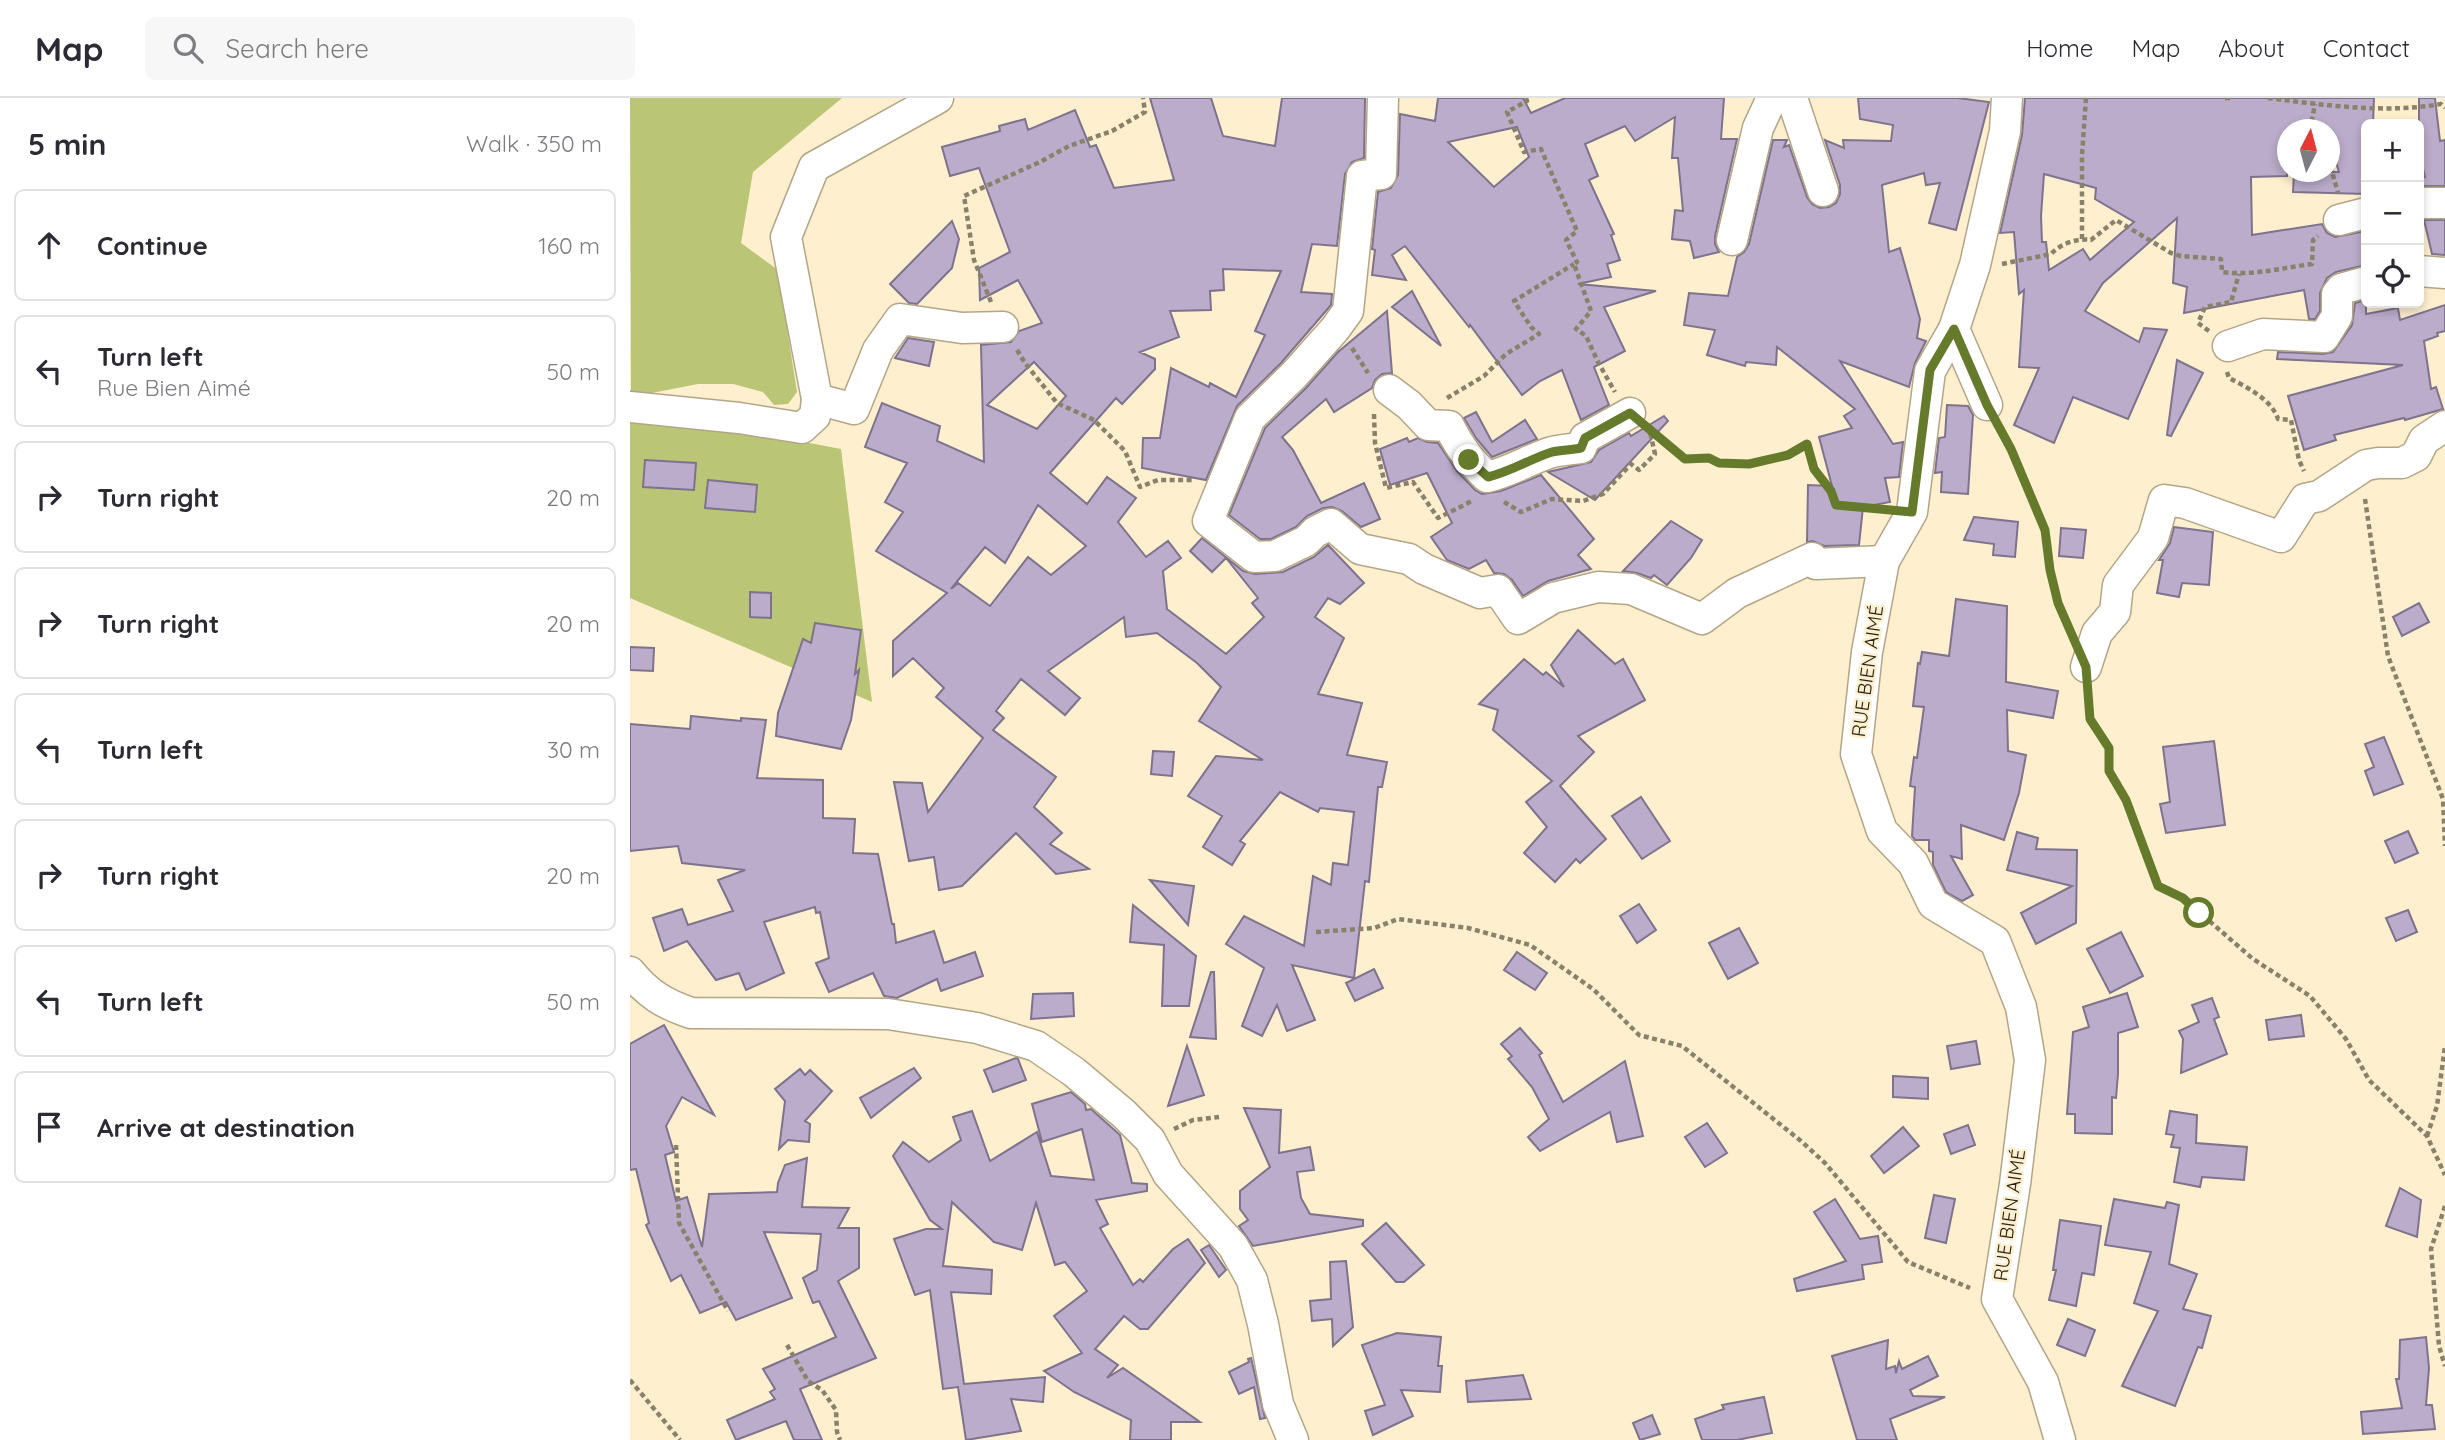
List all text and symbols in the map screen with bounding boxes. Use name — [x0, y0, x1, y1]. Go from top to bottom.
search box — [145, 17, 635, 80]
text: Map — [35, 28, 103, 69]
icon: search — [169, 29, 207, 67]
text: Search here — [225, 32, 369, 65]
text: Home — [2026, 33, 2093, 63]
text: Map — [2131, 33, 2180, 63]
text: About — [2218, 33, 2285, 63]
text: Contact — [2323, 33, 2410, 63]
north arrow — [2277, 119, 2340, 182]
map controls — [2361, 119, 2424, 308]
button: + — [2361, 119, 2424, 182]
text: 5 min — [28, 125, 106, 163]
text: Walk · 350 m — [466, 129, 602, 158]
button: − — [2361, 182, 2424, 245]
icon: ahead — [30, 226, 68, 264]
text: Continue — [97, 229, 208, 262]
text: 160 m — [538, 231, 600, 260]
button: locate — [2361, 245, 2424, 308]
text: Turn left — [97, 340, 204, 373]
icon: left — [30, 352, 68, 390]
text: 50 m — [547, 357, 600, 386]
text: Rue Bien Aimé — [97, 373, 251, 402]
route end — [1453, 444, 1484, 475]
icon: right — [30, 478, 68, 516]
text: Turn right — [97, 481, 219, 514]
text: 20 m — [546, 483, 600, 512]
icon: right — [30, 604, 68, 642]
street label: RUE BIEN AIMÉ — [1846, 604, 1888, 738]
text: Turn right — [97, 607, 219, 640]
text: 20 m — [546, 609, 600, 638]
icon: left — [30, 730, 68, 768]
text: Turn left — [97, 733, 204, 766]
text: 30 m — [547, 735, 600, 764]
icon: right — [30, 856, 68, 894]
text: Turn right — [97, 859, 219, 892]
text: 20 m — [546, 861, 600, 890]
route start — [2183, 897, 2214, 928]
icon: left — [30, 982, 68, 1020]
text: Turn left — [97, 985, 204, 1018]
text: 50 m — [547, 987, 600, 1016]
icon: arrive — [30, 1108, 68, 1146]
text: Arrive at destination — [97, 1111, 355, 1144]
street label: RUE BIEN AIMÉ — [1988, 1148, 2030, 1282]

